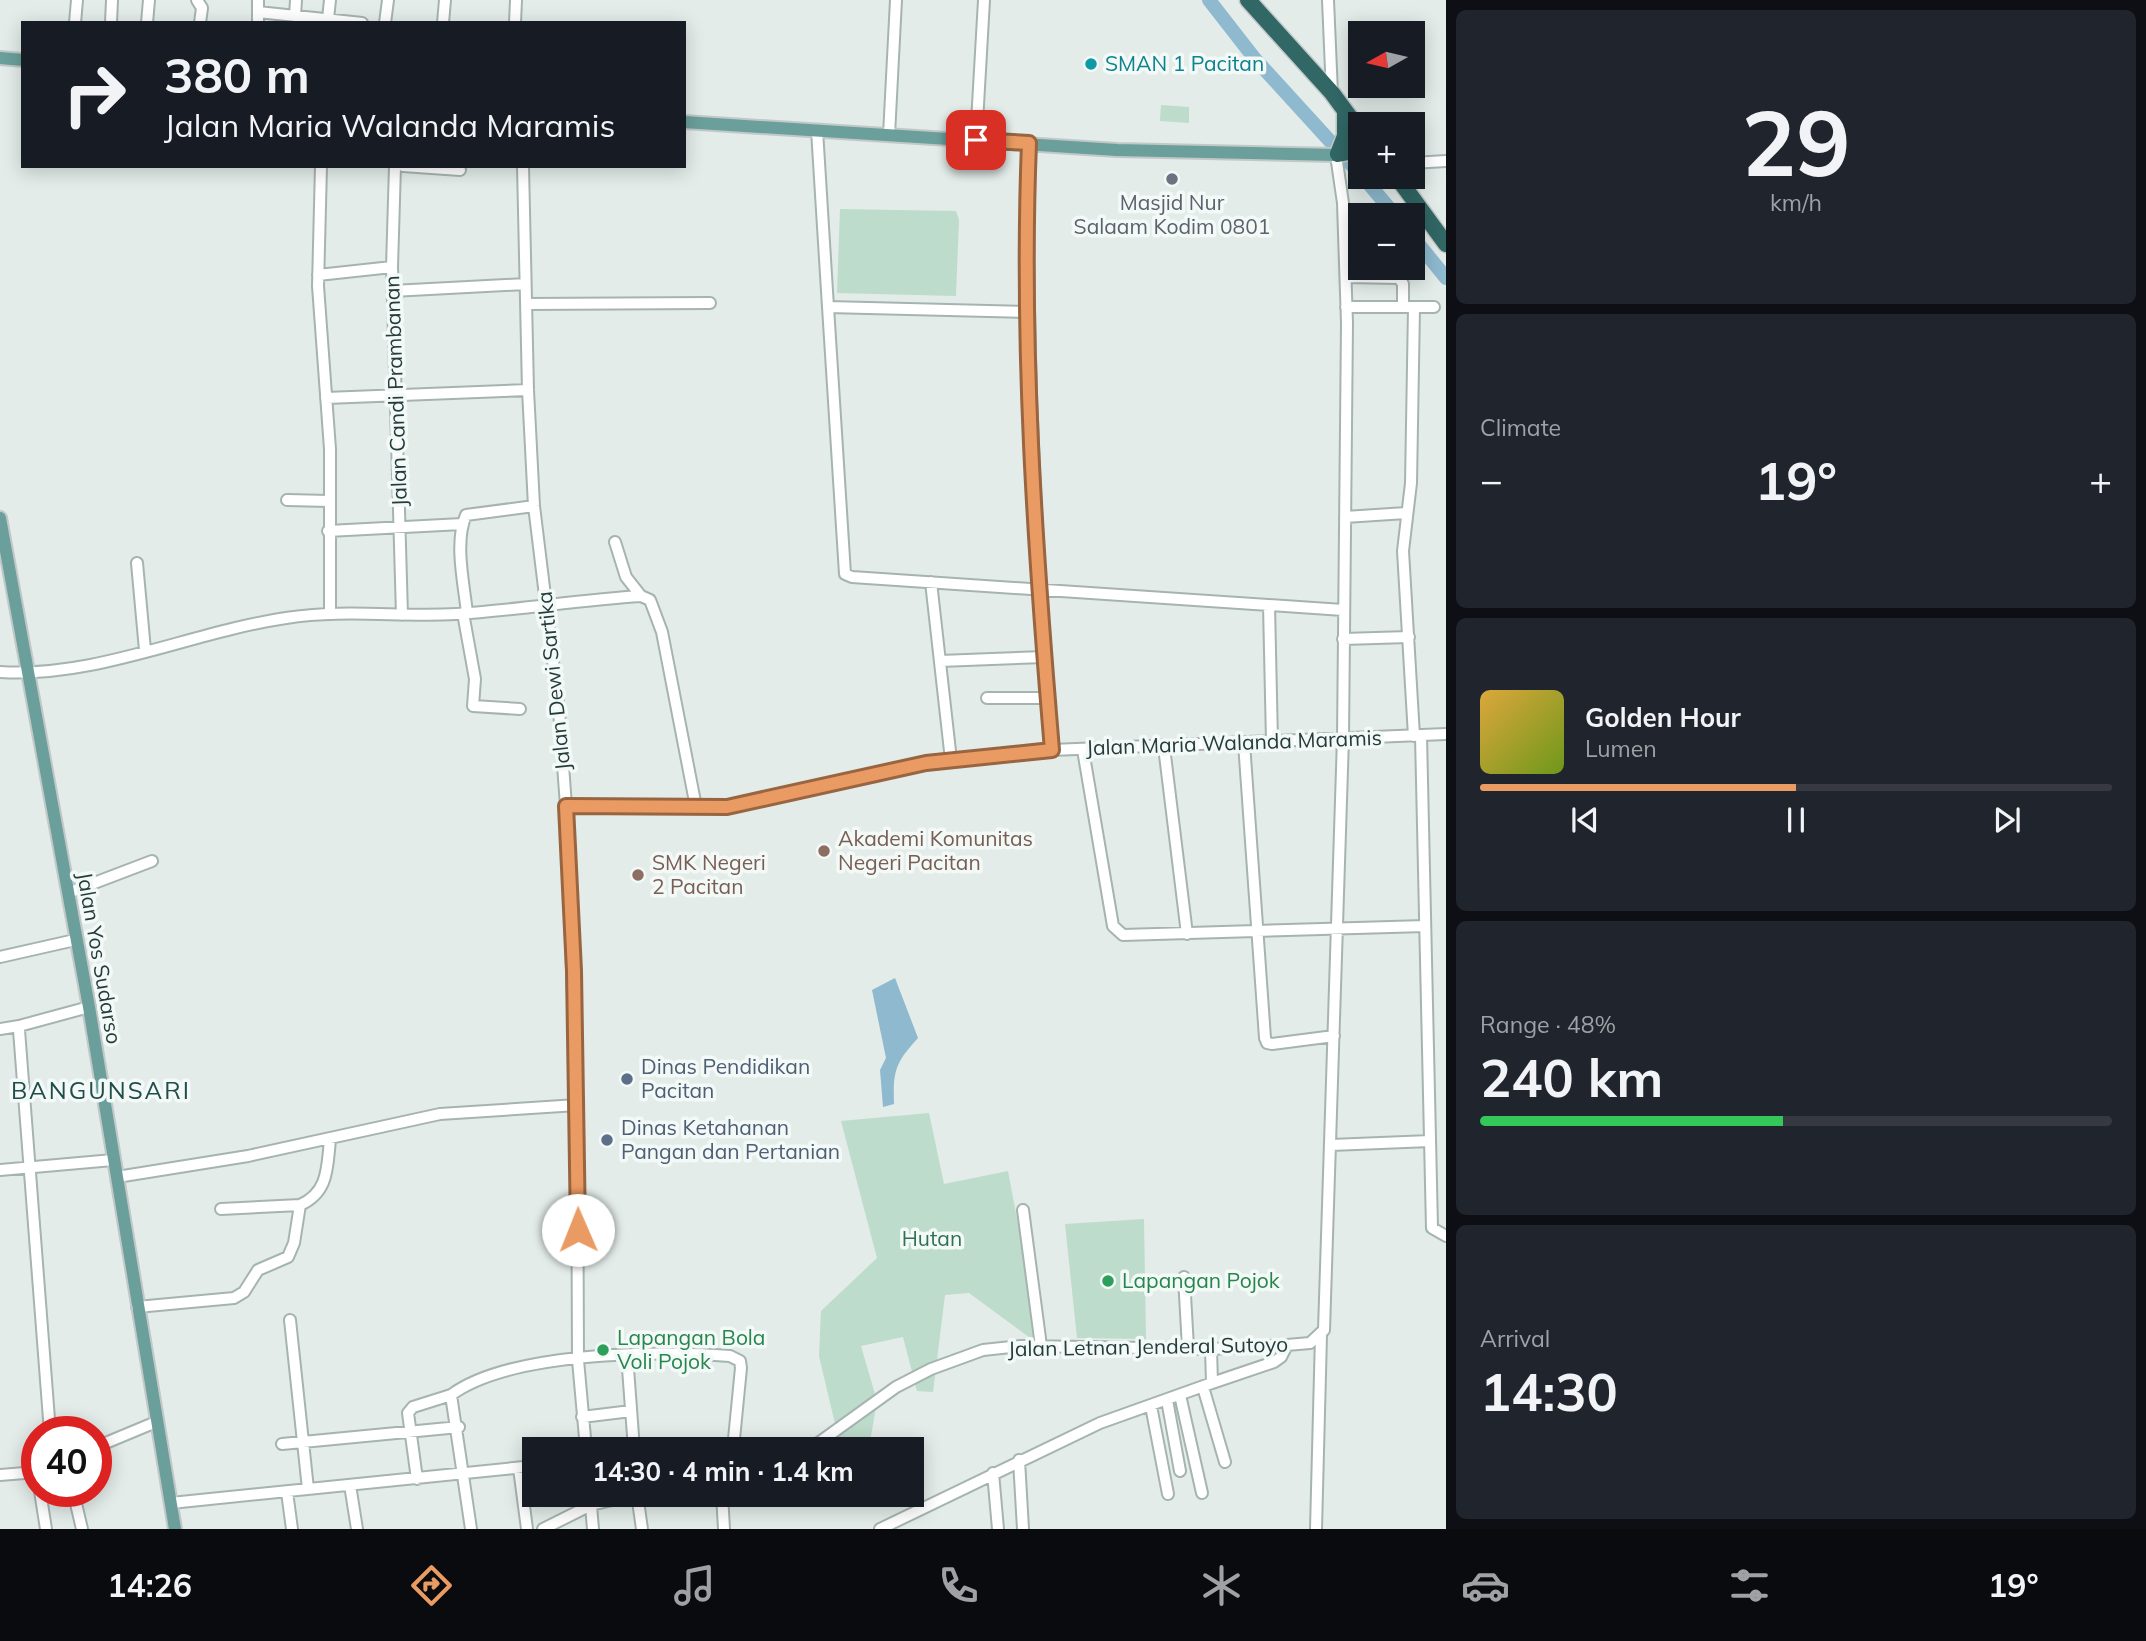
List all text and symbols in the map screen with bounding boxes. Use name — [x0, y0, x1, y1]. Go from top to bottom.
north arrow — [1348, 21, 1424, 98]
map controls — [1348, 21, 1425, 280]
text: 380 m — [164, 44, 310, 105]
icon: right — [49, 49, 140, 140]
place label: SMAN 1 Pacitan — [1105, 50, 1264, 76]
marker: SMAN 1 Pacitan — [1083, 56, 1099, 72]
text: 29 — [1741, 85, 1851, 199]
text: Jalan Maria Walanda Maramis — [164, 105, 615, 145]
pin — [946, 110, 1006, 170]
button: + — [1348, 112, 1425, 189]
icon: arrive — [957, 121, 995, 159]
marker: Masjid Nur Salaam Kodim 0801 — [1164, 171, 1180, 187]
text: km/h — [1770, 188, 1822, 217]
place label: Masjid Nur Salaam Kodim 0801 — [1074, 189, 1270, 239]
button: − — [1348, 203, 1425, 280]
street label: Jalan Candi Prambanan — [378, 275, 412, 507]
text: Climate — [1480, 413, 1561, 442]
text: 19° — [1755, 448, 1837, 513]
text: − — [1480, 456, 1503, 504]
text: + — [2089, 456, 2112, 504]
street label: Jalan Dewi Sartika — [531, 590, 575, 772]
text: Golden Hour — [1585, 701, 1741, 734]
street label: Jalan Maria Walanda Maramis — [1086, 724, 1382, 760]
text: Lumen — [1585, 734, 1657, 763]
icon: previous — [1566, 801, 1604, 839]
icon: pause — [1777, 801, 1815, 839]
icon: next — [1988, 801, 2026, 839]
place label: Akademi Komunitas Negeri Pacitan — [838, 825, 1033, 875]
marker: Akademi Komunitas Negeri Pacitan — [816, 843, 832, 859]
place label: SMK Negeri 2 Pacitan — [652, 849, 766, 899]
marker: SMK Negeri 2 Pacitan — [630, 867, 646, 883]
street label: Jalan Yos Sudarso — [72, 870, 128, 1046]
text: Range · 48% — [1480, 1010, 1616, 1039]
text: 240 km — [1480, 1045, 1663, 1110]
place label: Dinas Pendidikan Pacitan — [641, 1053, 810, 1103]
marker: Dinas Pendidikan Pacitan — [619, 1071, 635, 1087]
district label: BANGUNSARI — [11, 1075, 191, 1105]
place label: Dinas Ketahanan Pangan dan Pertanian — [621, 1114, 840, 1164]
marker: Dinas Ketahanan Pangan dan Pertanian — [599, 1132, 615, 1148]
position arrow — [541, 1193, 615, 1267]
park label: Hutan — [902, 1225, 962, 1251]
place label: Lapangan Pojok — [1122, 1267, 1280, 1293]
marker: Lapangan Pojok — [1100, 1273, 1116, 1289]
place label: Lapangan Bola Voli Pojok — [617, 1324, 765, 1374]
text: Arrival — [1480, 1324, 1550, 1353]
street label: Jalan Letnan Jenderal Sutoyo — [1008, 1331, 1288, 1361]
marker: Lapangan Bola Voli Pojok — [595, 1342, 611, 1358]
text: 14:30 — [1480, 1359, 1618, 1424]
speed limit sign: 40 — [21, 1416, 112, 1507]
text: 14:30 · 4 min · 1.4 km — [592, 1455, 854, 1488]
icon: directions — [407, 1561, 456, 1610]
icon: music — [670, 1561, 719, 1610]
icon: phone — [934, 1561, 983, 1610]
icon: climate — [1197, 1561, 1246, 1610]
icon: car — [1461, 1561, 1510, 1610]
icon: filters — [1725, 1561, 1774, 1610]
text: 14:26 — [107, 1565, 192, 1605]
text: 19° — [1988, 1565, 2039, 1605]

